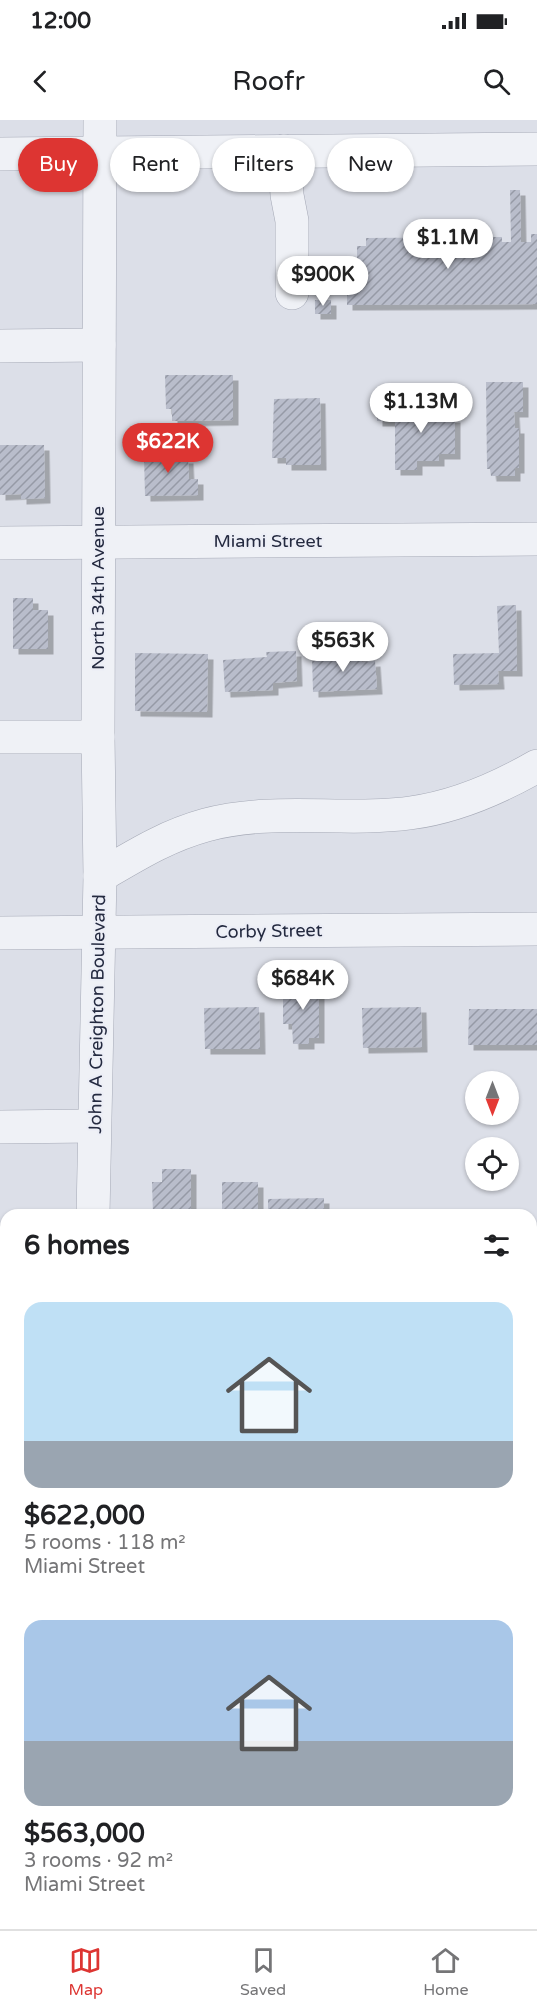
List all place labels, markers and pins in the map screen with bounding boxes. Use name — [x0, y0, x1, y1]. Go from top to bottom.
pin: $1.1M — [406, 219, 490, 270]
pin: $900K — [281, 256, 365, 307]
pin: $1.13M — [372, 383, 470, 434]
pin: $622K — [126, 423, 210, 474]
pin: $563K — [301, 622, 385, 673]
pin: $684K — [261, 960, 345, 1011]

